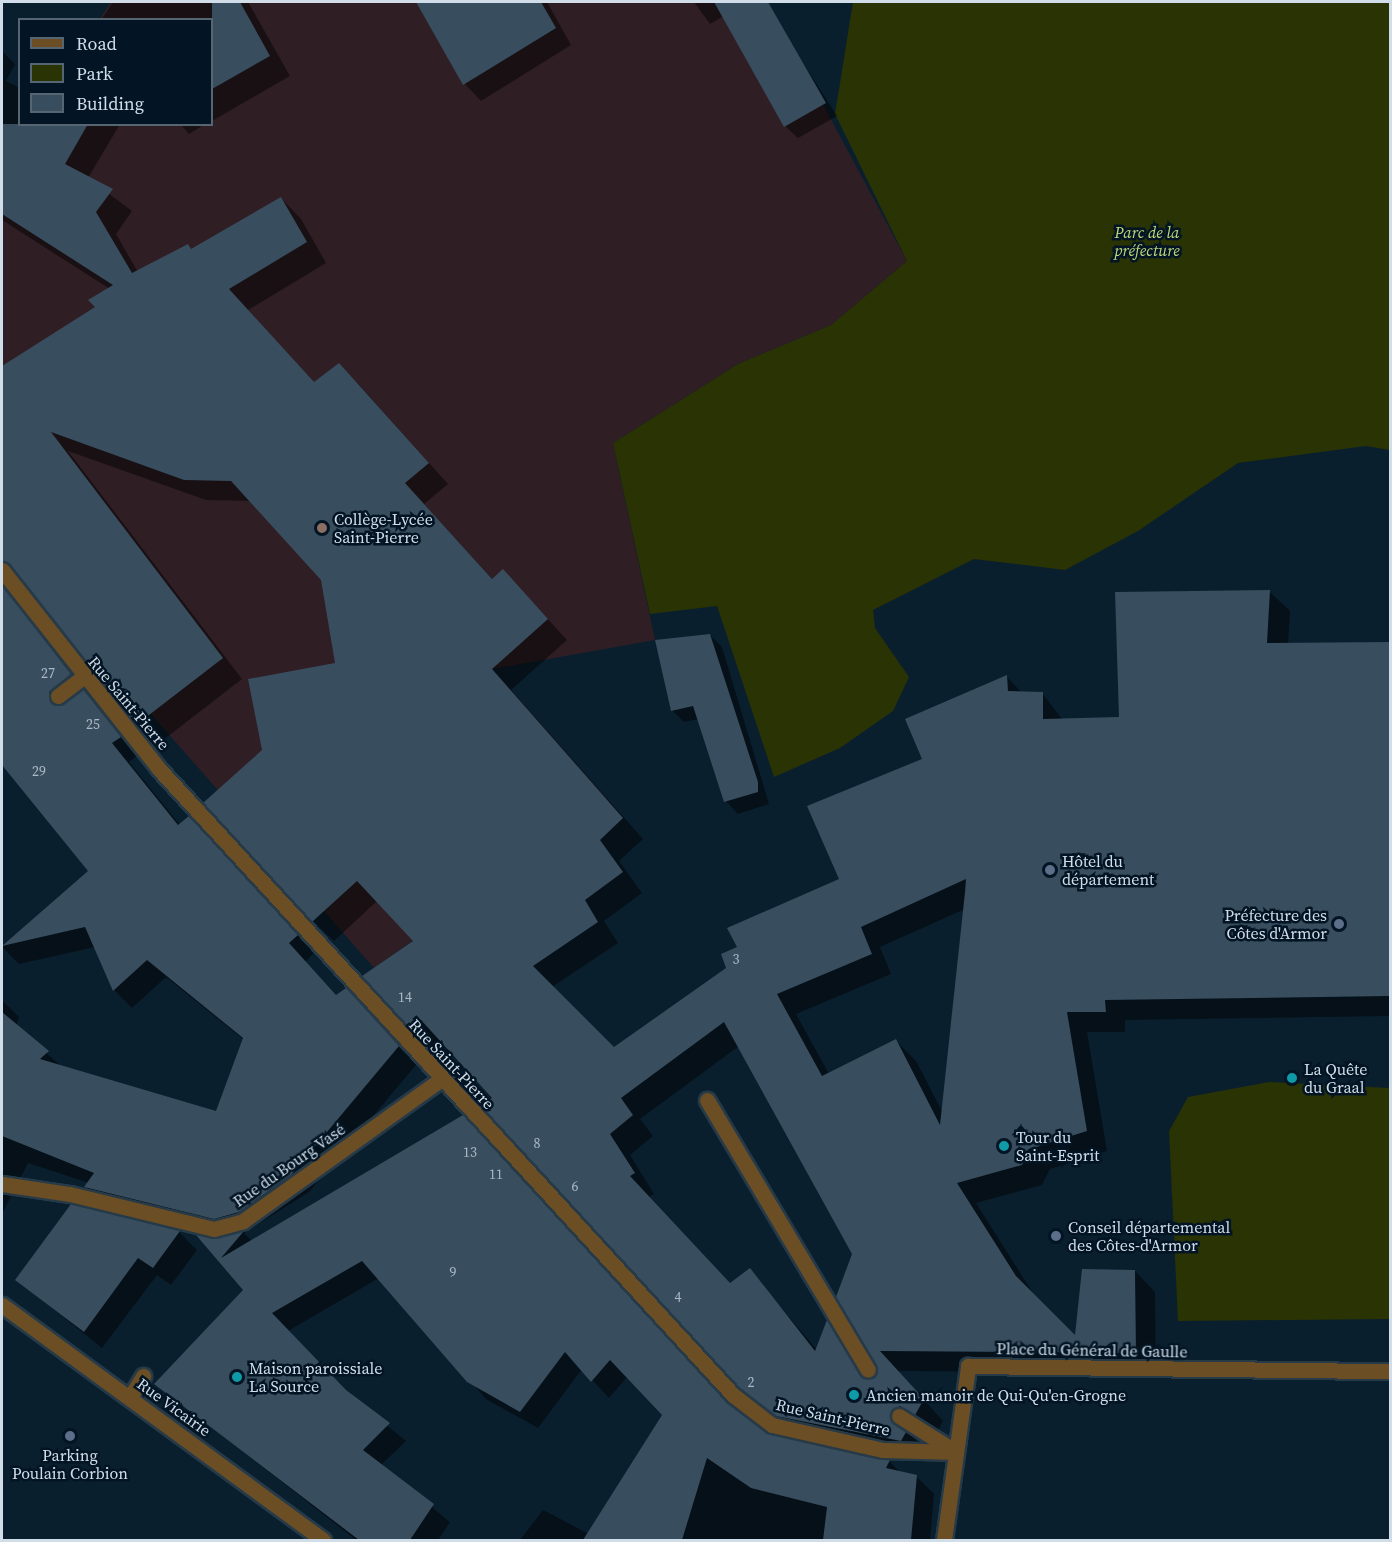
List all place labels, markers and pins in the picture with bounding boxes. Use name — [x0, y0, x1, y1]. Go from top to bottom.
place label: Collège-Lycée Saint-Pierre — [334, 509, 433, 547]
marker: Collège-Lycée Saint-Pierre — [315, 521, 329, 535]
place label: Hôtel du département — [1062, 851, 1154, 889]
marker: Hôtel du département — [1043, 863, 1057, 877]
place label: Préfecture des Côtes d'Armor — [1225, 905, 1327, 943]
marker: Préfecture des Côtes d'Armor — [1332, 917, 1346, 931]
place label: La Quête du Graal — [1304, 1059, 1367, 1097]
marker: La Quête du Graal — [1285, 1071, 1299, 1085]
place label: Tour du Saint-Esprit — [1016, 1127, 1099, 1165]
marker: Tour du Saint-Esprit — [997, 1139, 1011, 1153]
place label: Conseil départemental des Côtes-d'Armor — [1068, 1217, 1230, 1255]
marker: Conseil départemental des Côtes-d'Armor — [1049, 1229, 1063, 1243]
place label: Maison paroissiale La Source — [249, 1358, 382, 1396]
marker: Maison paroissiale La Source — [230, 1370, 244, 1384]
place label: Ancien manoir de Qui-Qu'en-Grogne — [866, 1385, 1126, 1405]
marker: Ancien manoir de Qui-Qu'en-Grogne — [847, 1388, 861, 1402]
marker: Parking Poulain Corbion — [63, 1429, 77, 1443]
place label: Parking Poulain Corbion — [12, 1445, 128, 1483]

